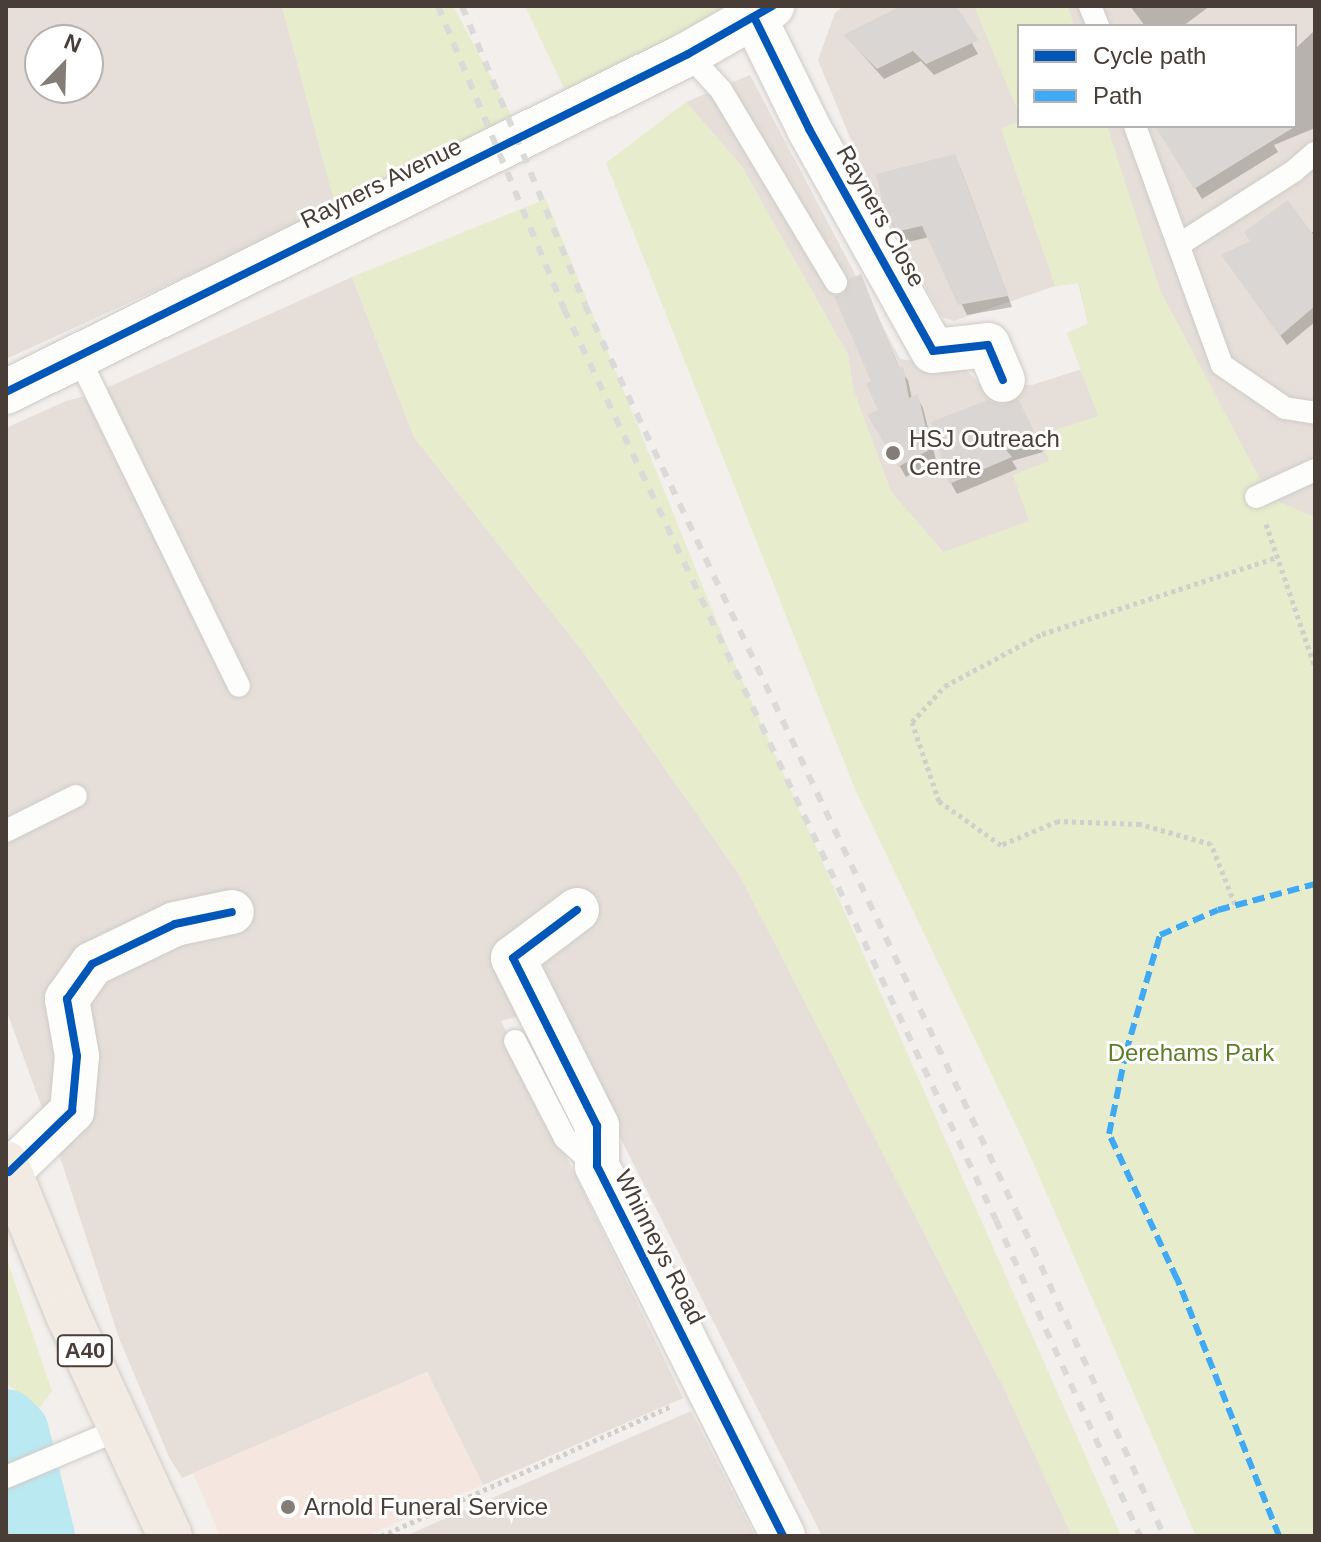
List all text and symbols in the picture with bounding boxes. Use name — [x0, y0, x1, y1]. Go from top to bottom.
north arrow — [24, 24, 104, 104]
legend — [1017, 24, 1297, 128]
text: N — [61, 29, 85, 58]
text: Cycle path — [1093, 42, 1206, 69]
text: Path — [1093, 82, 1142, 109]
street label: Rayners Avenue — [295, 131, 467, 235]
street label: Rayners Close — [830, 140, 932, 292]
place label: HSJ Outreach Centre — [909, 425, 1060, 481]
marker: HSJ Outreach Centre — [884, 444, 902, 462]
park label: Derehams Park — [1108, 1039, 1274, 1067]
street label: Whinneys Road — [609, 1165, 711, 1329]
road number: A40 — [55, 1333, 115, 1369]
place label: Arnold Funeral Service — [304, 1493, 548, 1521]
marker: Arnold Funeral Service — [279, 1498, 297, 1516]

